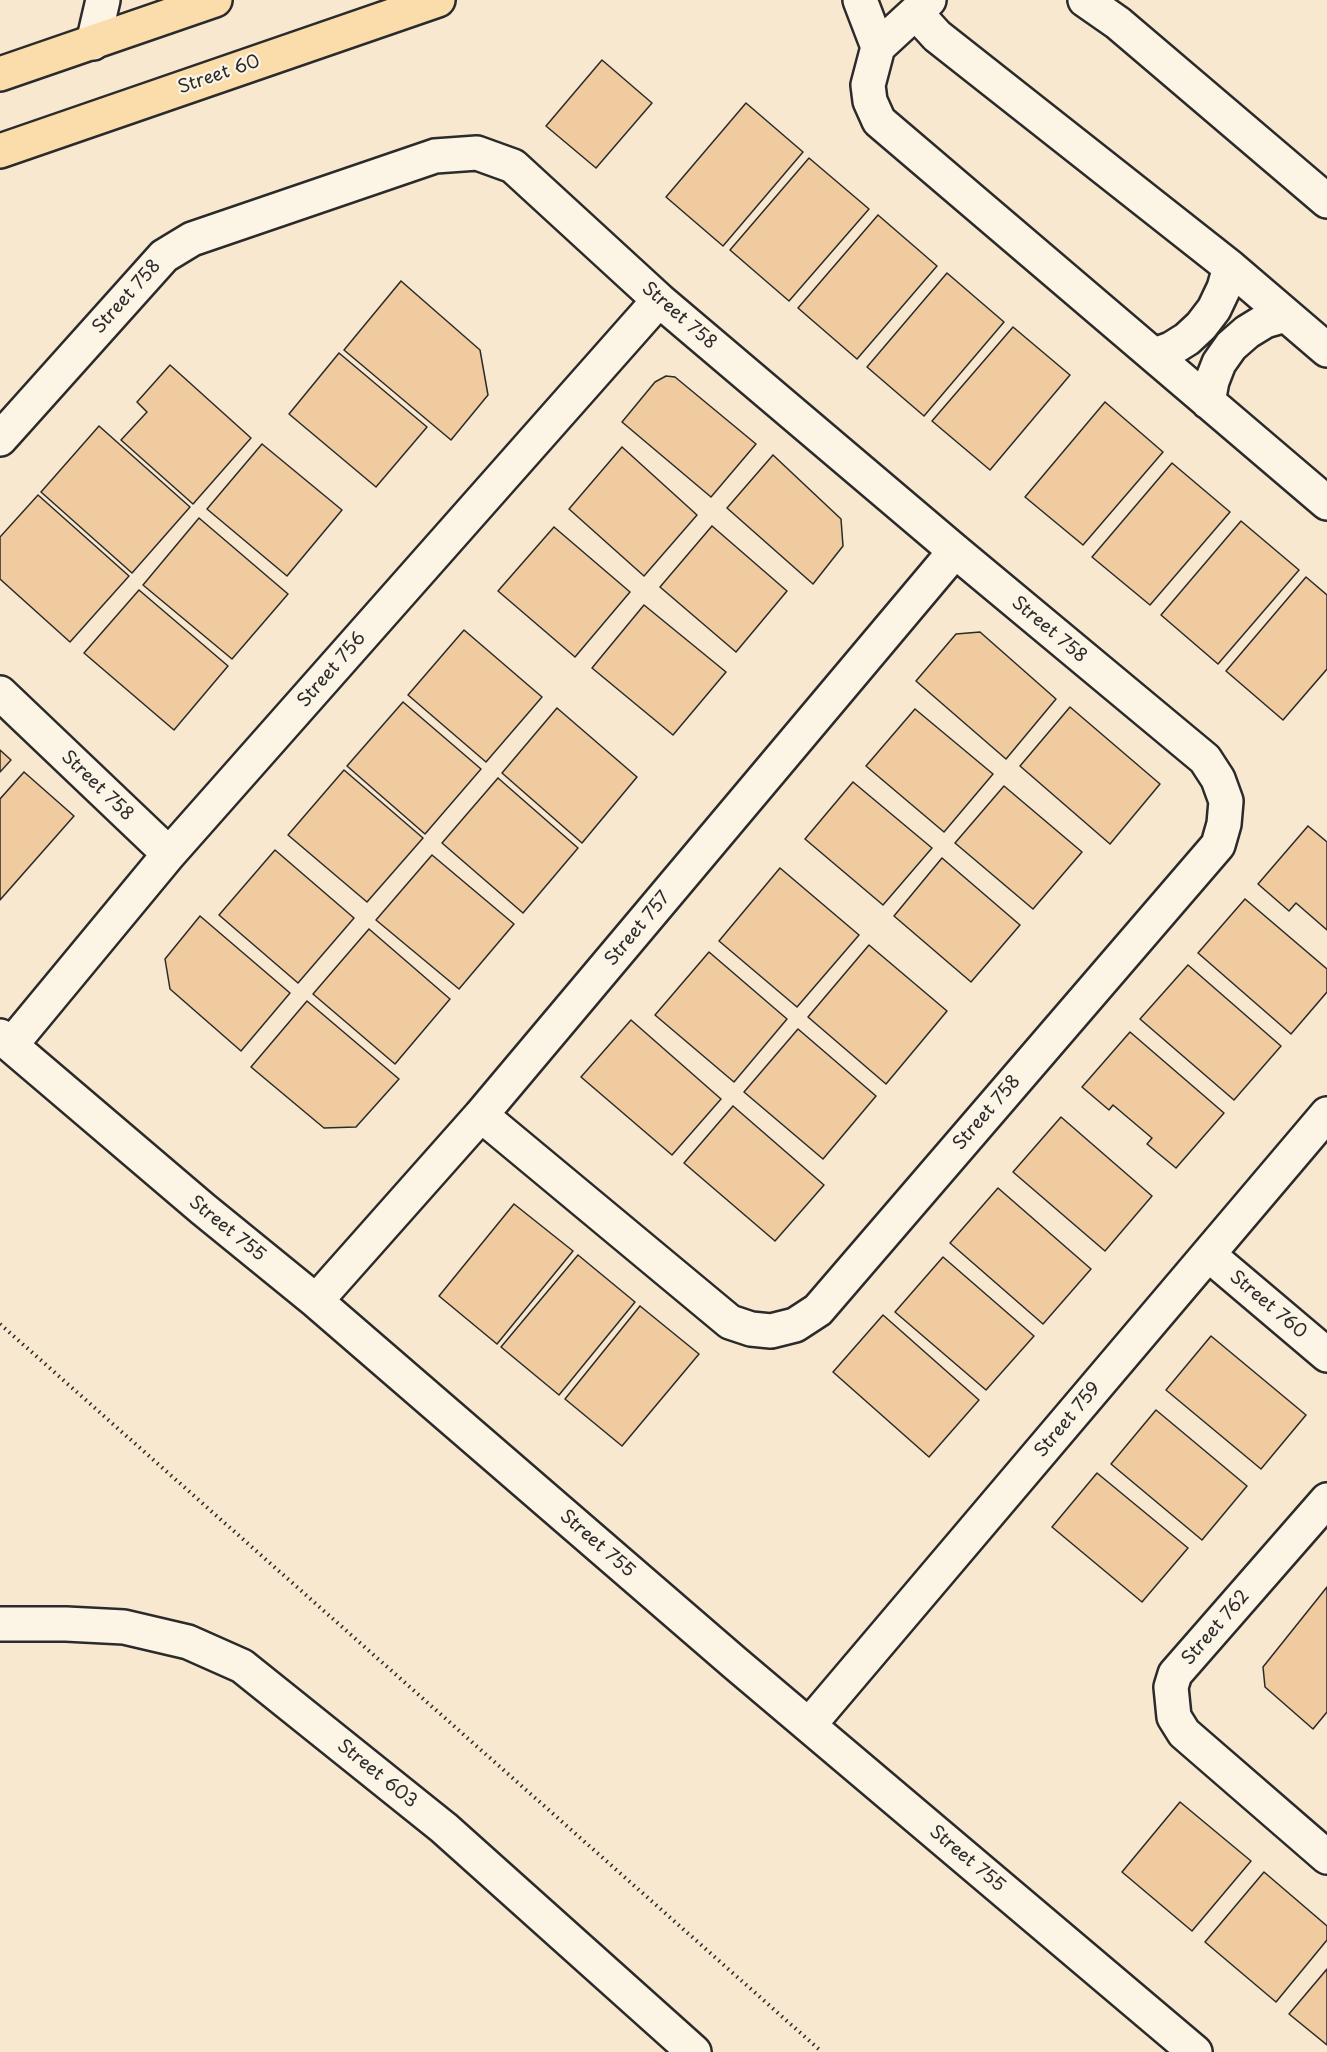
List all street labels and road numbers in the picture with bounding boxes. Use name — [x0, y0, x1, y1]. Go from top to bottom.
street label: Street 60 — [175, 51, 263, 99]
street label: Street 758 — [88, 256, 166, 338]
street label: Street 758 — [637, 278, 721, 354]
street label: Street 758 — [1007, 592, 1091, 668]
street label: Street 756 — [293, 628, 371, 712]
street label: Street 758 — [56, 746, 138, 826]
street label: Street 757 — [601, 887, 675, 971]
street label: Street 758 — [949, 1071, 1025, 1155]
street label: Street 755 — [184, 1192, 270, 1266]
street label: Street 760 — [1225, 1266, 1311, 1344]
street label: Street 759 — [1030, 1378, 1106, 1462]
street label: Street 755 — [555, 1506, 639, 1582]
street label: Street 762 — [1178, 1586, 1254, 1670]
street label: Street 603 — [333, 1735, 421, 1813]
street label: Street 755 — [925, 1821, 1009, 1897]

